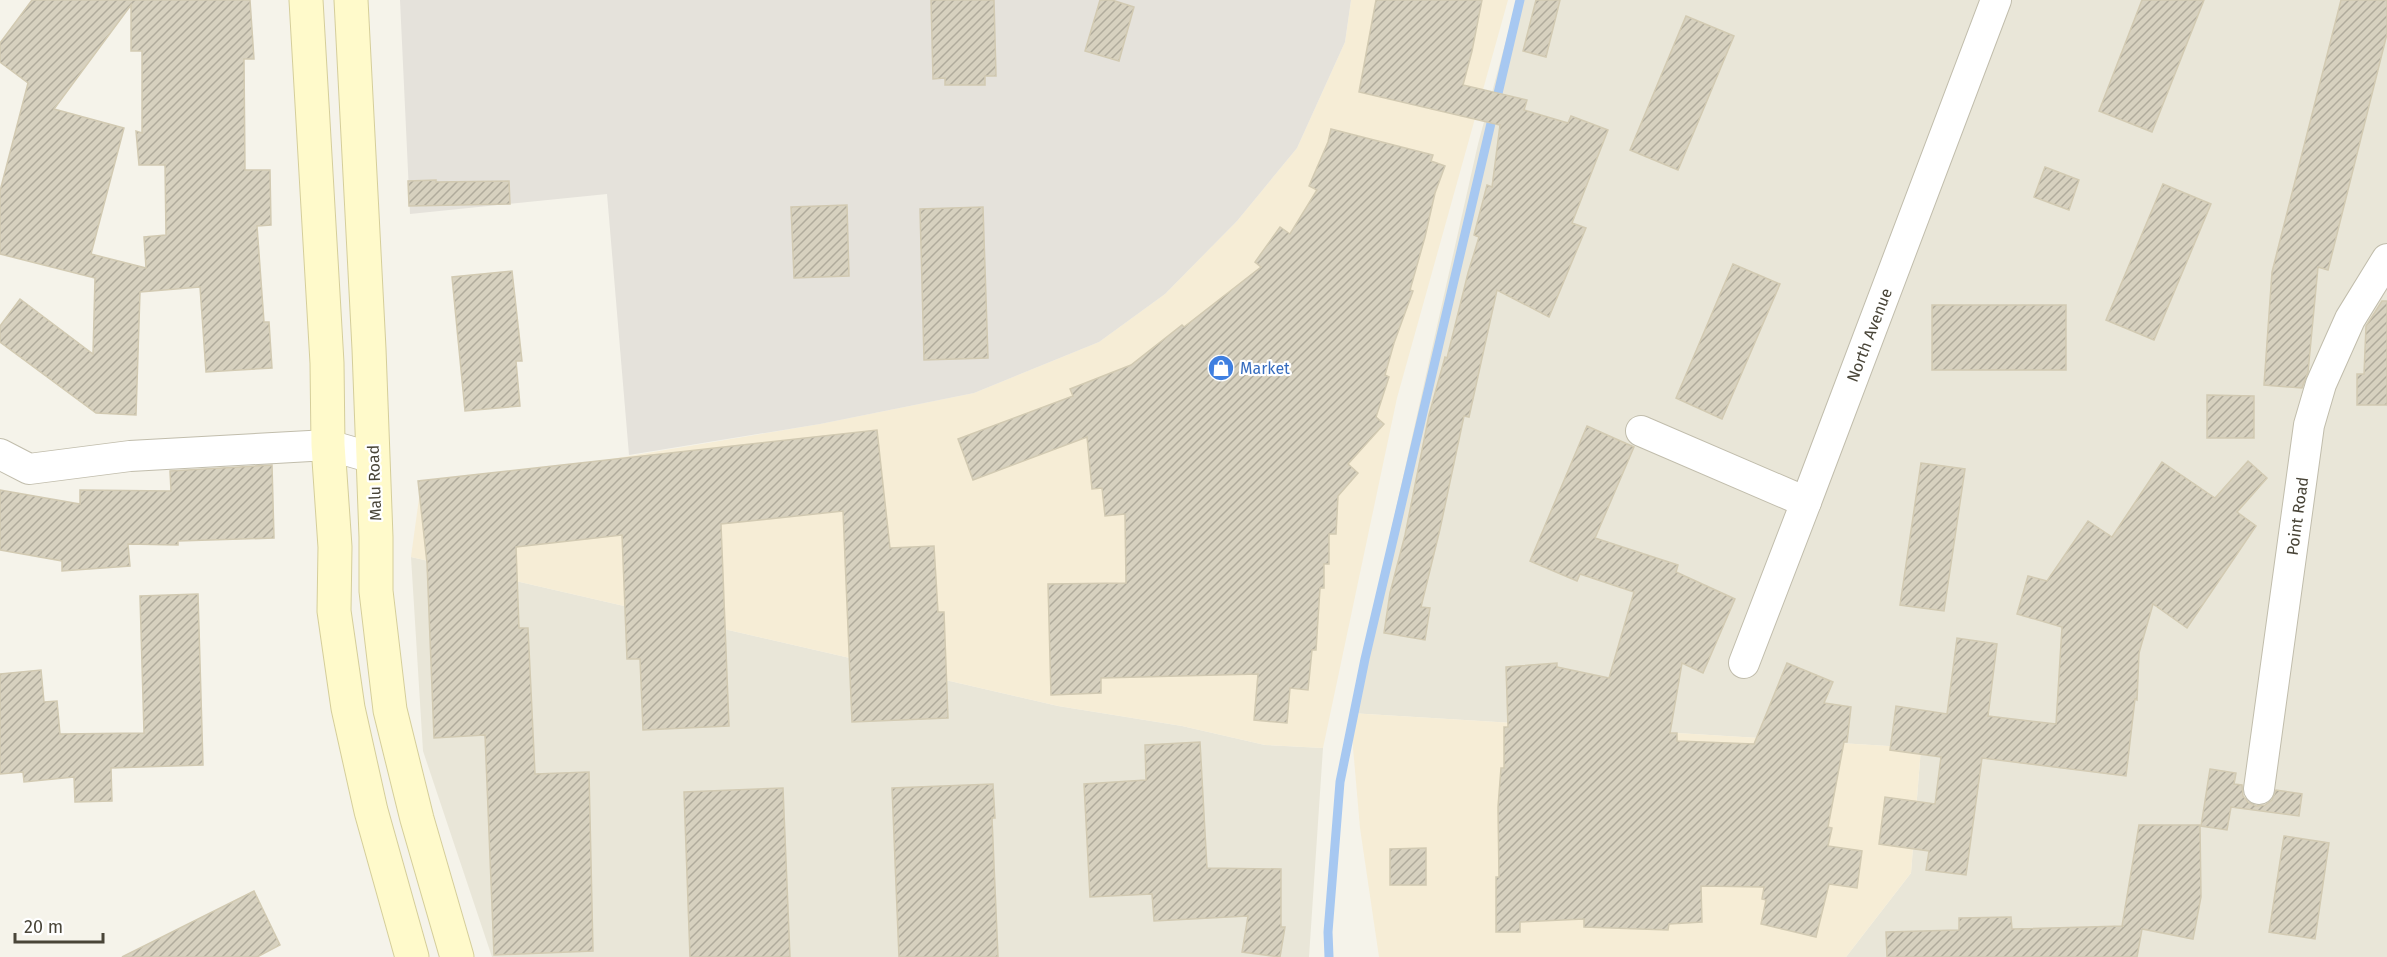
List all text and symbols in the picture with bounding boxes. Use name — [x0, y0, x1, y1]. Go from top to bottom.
street label: North Avenue — [1843, 286, 1896, 385]
shop icon: Market — [1206, 353, 1236, 383]
place label: Market — [1240, 359, 1290, 378]
street label: Malu Road — [364, 445, 385, 521]
street label: Point Road — [2283, 476, 2312, 556]
scale bar — [15, 906, 104, 944]
text: 20 m — [24, 916, 63, 938]

